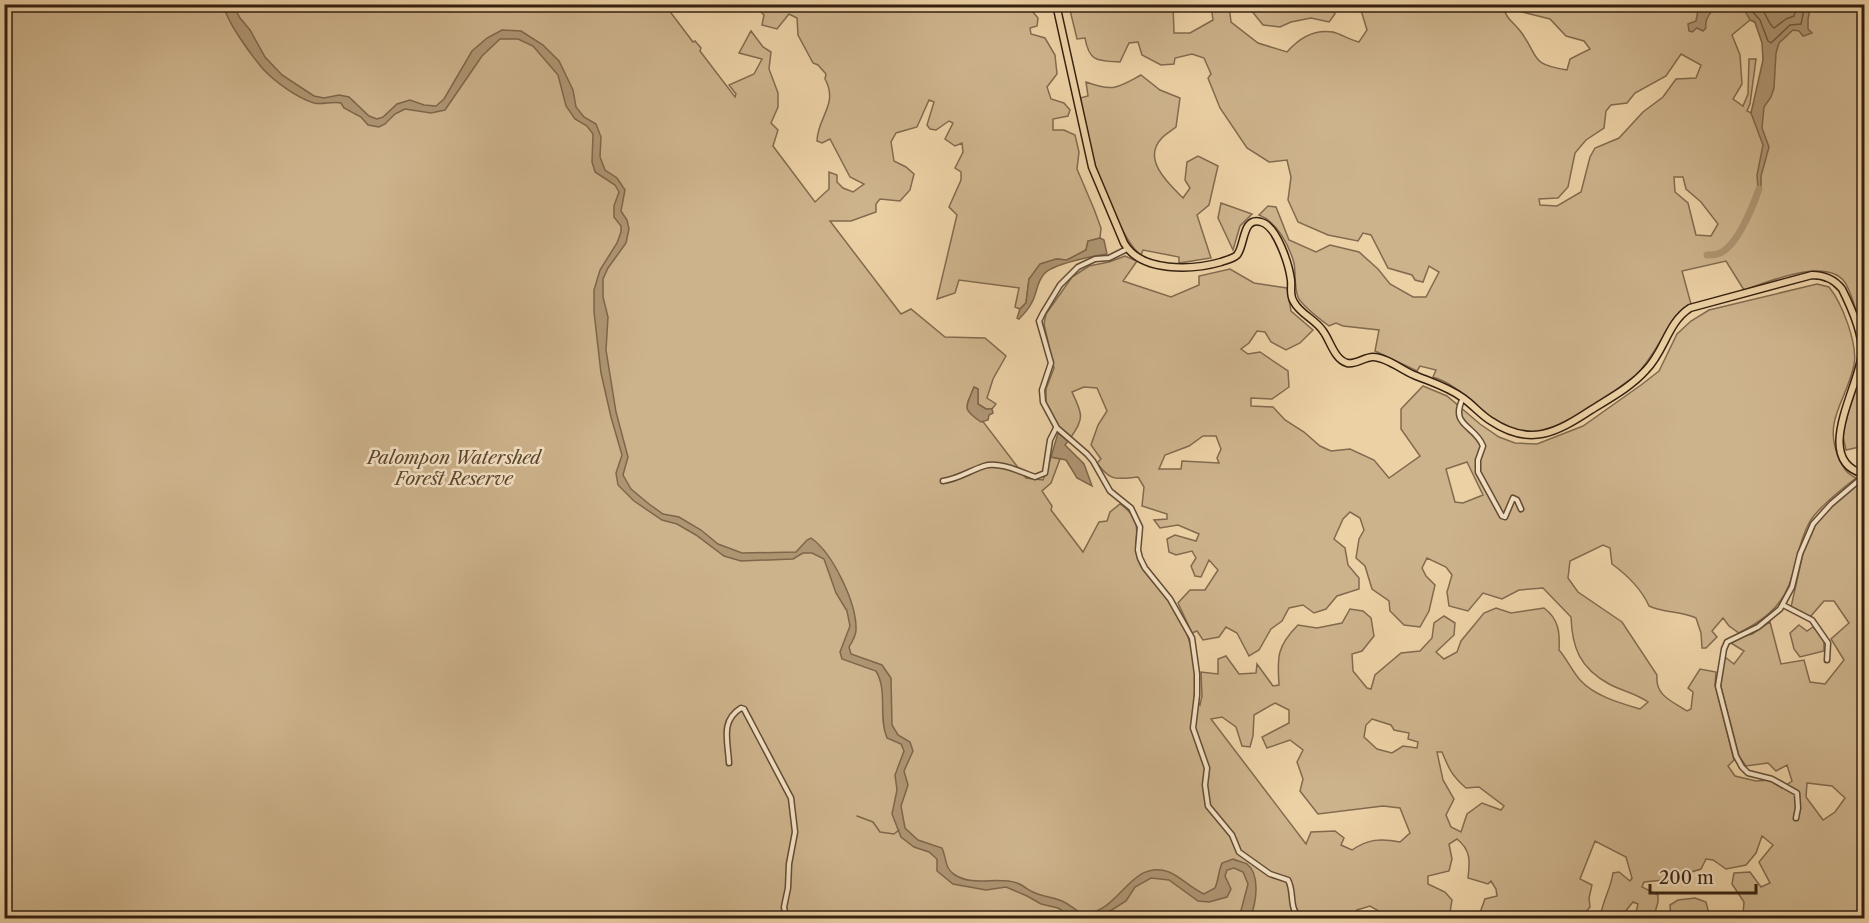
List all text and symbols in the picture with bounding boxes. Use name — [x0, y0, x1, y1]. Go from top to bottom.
park label: Palompon Watershed Forest Reserve — [365, 447, 543, 490]
scale bar — [1650, 857, 1756, 895]
text: 200 m — [1659, 867, 1714, 889]

